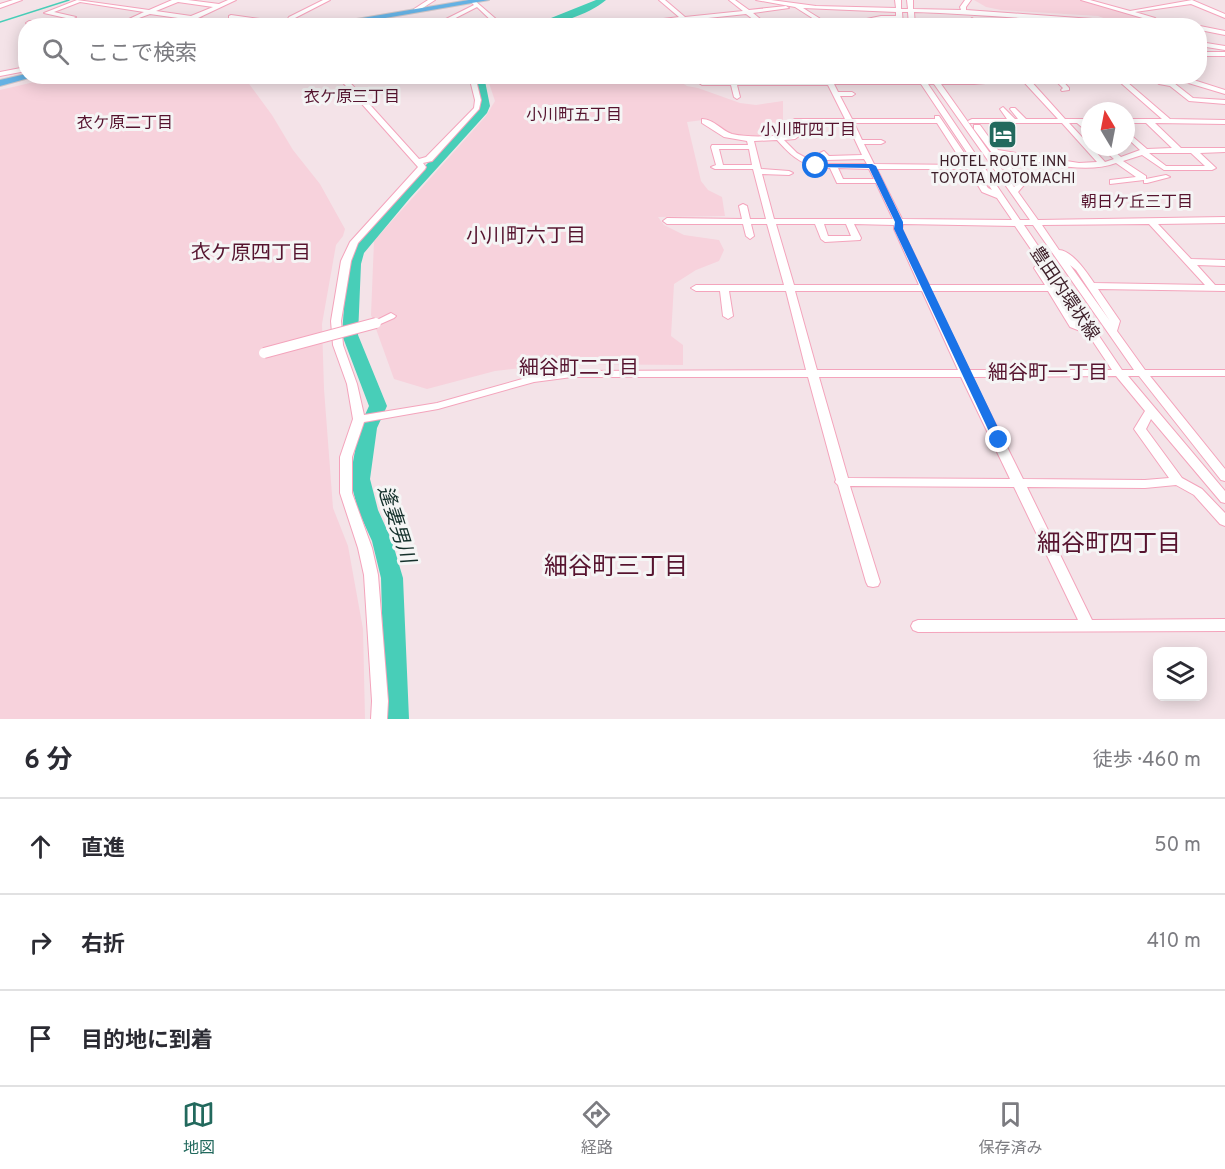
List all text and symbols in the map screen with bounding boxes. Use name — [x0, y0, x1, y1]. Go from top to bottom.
search box — [18, 18, 1207, 84]
icon: search — [39, 35, 72, 68]
text: ここで検索 — [87, 41, 197, 68]
district label: 衣ケ原三丁目 — [304, 88, 400, 108]
north arrow — [1081, 102, 1135, 156]
district label: 小川町五丁目 — [526, 106, 622, 126]
district label: 衣ケ原二丁目 — [77, 114, 173, 134]
hotel icon: HOTEL ROUTE INN TOYOTA MOTOMACHI — [987, 118, 1019, 150]
district label: 小川町四丁目 — [760, 121, 856, 141]
route start — [802, 152, 828, 178]
place label: HOTEL ROUTE INN TOYOTA MOTOMACHI — [931, 153, 1075, 189]
district label: 朝日ケ丘三丁目 — [1081, 193, 1193, 213]
district label: 小川町六丁目 — [466, 224, 586, 250]
district label: 衣ケ原四丁目 — [191, 241, 311, 267]
street label: 豊田内環状線 — [1024, 243, 1103, 345]
district label: 細谷町二丁目 — [519, 356, 639, 382]
district label: 細谷町一丁目 — [988, 361, 1108, 387]
route end — [985, 426, 1011, 452]
water label: 逢妻男川 — [370, 483, 420, 569]
district label: 細谷町四丁目 — [1037, 530, 1181, 560]
district label: 細谷町三丁目 — [544, 553, 688, 583]
map controls — [1153, 647, 1207, 701]
button: layers — [1153, 647, 1207, 701]
text: 6 分 — [24, 745, 72, 778]
text: 徒歩 · 460 m — [1093, 748, 1201, 774]
icon: ahead — [24, 830, 57, 863]
text: 50 m — [1154, 833, 1201, 859]
text: 直進 — [81, 836, 125, 863]
icon: right — [24, 926, 57, 959]
text: 410 m — [1147, 929, 1201, 955]
text: 右折 — [81, 932, 125, 959]
icon: arrive — [24, 1022, 57, 1055]
text: 目的地に到着 — [81, 1028, 213, 1055]
tab: 地図 — [182, 1098, 215, 1159]
tab: 経路 — [580, 1098, 613, 1159]
tab: 保存済み — [978, 1098, 1042, 1159]

